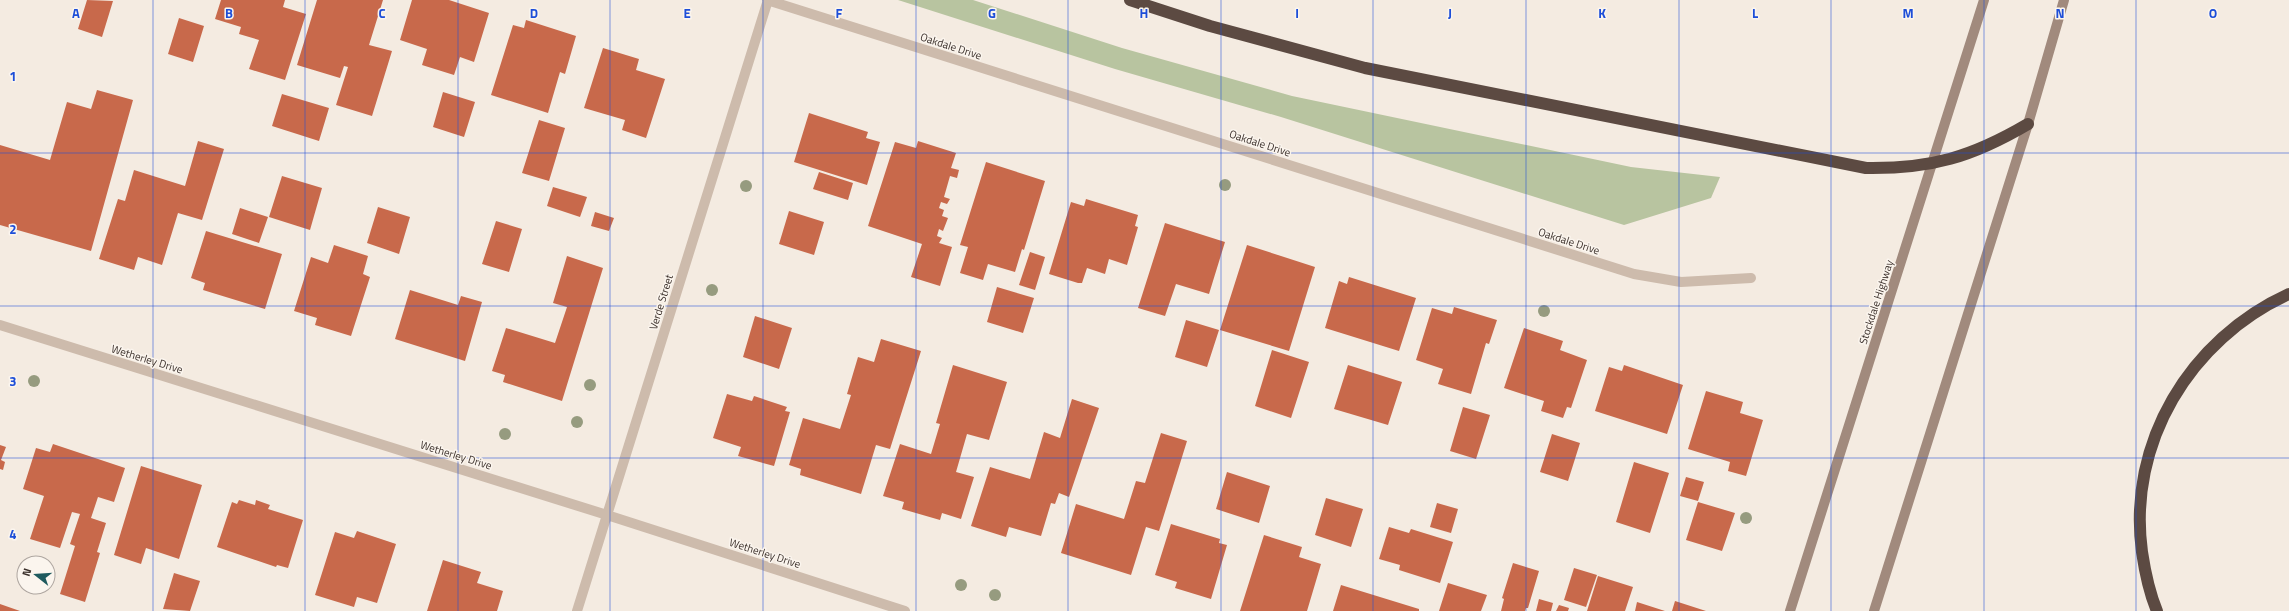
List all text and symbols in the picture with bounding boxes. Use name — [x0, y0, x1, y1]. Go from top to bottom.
text: A — [72, 3, 80, 23]
text: B — [225, 3, 233, 23]
text: C — [378, 3, 386, 23]
text: D — [530, 3, 538, 23]
text: E — [683, 3, 691, 23]
text: F — [836, 3, 843, 23]
text: G — [988, 3, 996, 23]
text: H — [1140, 3, 1148, 23]
text: I — [1295, 3, 1299, 23]
text: J — [1448, 3, 1452, 23]
text: K — [1598, 3, 1606, 23]
text: L — [1752, 3, 1758, 23]
text: M — [1902, 3, 1914, 23]
text: N — [2055, 3, 2065, 23]
text: O — [2209, 3, 2217, 23]
street label: Oakdale Drive — [918, 29, 984, 64]
text: 1 — [9, 66, 17, 86]
street label: Oakdale Drive — [1227, 126, 1293, 161]
text: 2 — [9, 219, 17, 239]
street label: Oakdale Drive — [1536, 224, 1602, 259]
street label: Stockdale Highway — [1855, 257, 1897, 346]
street label: Verde Street — [645, 272, 677, 332]
street label: Wetherley Drive — [109, 341, 185, 378]
text: 3 — [9, 371, 17, 391]
street label: Wetherley Drive — [418, 437, 494, 474]
text: 4 — [9, 524, 17, 544]
street label: Wetherley Drive — [727, 534, 803, 572]
north arrow — [16, 555, 56, 595]
text: N — [18, 566, 35, 578]

